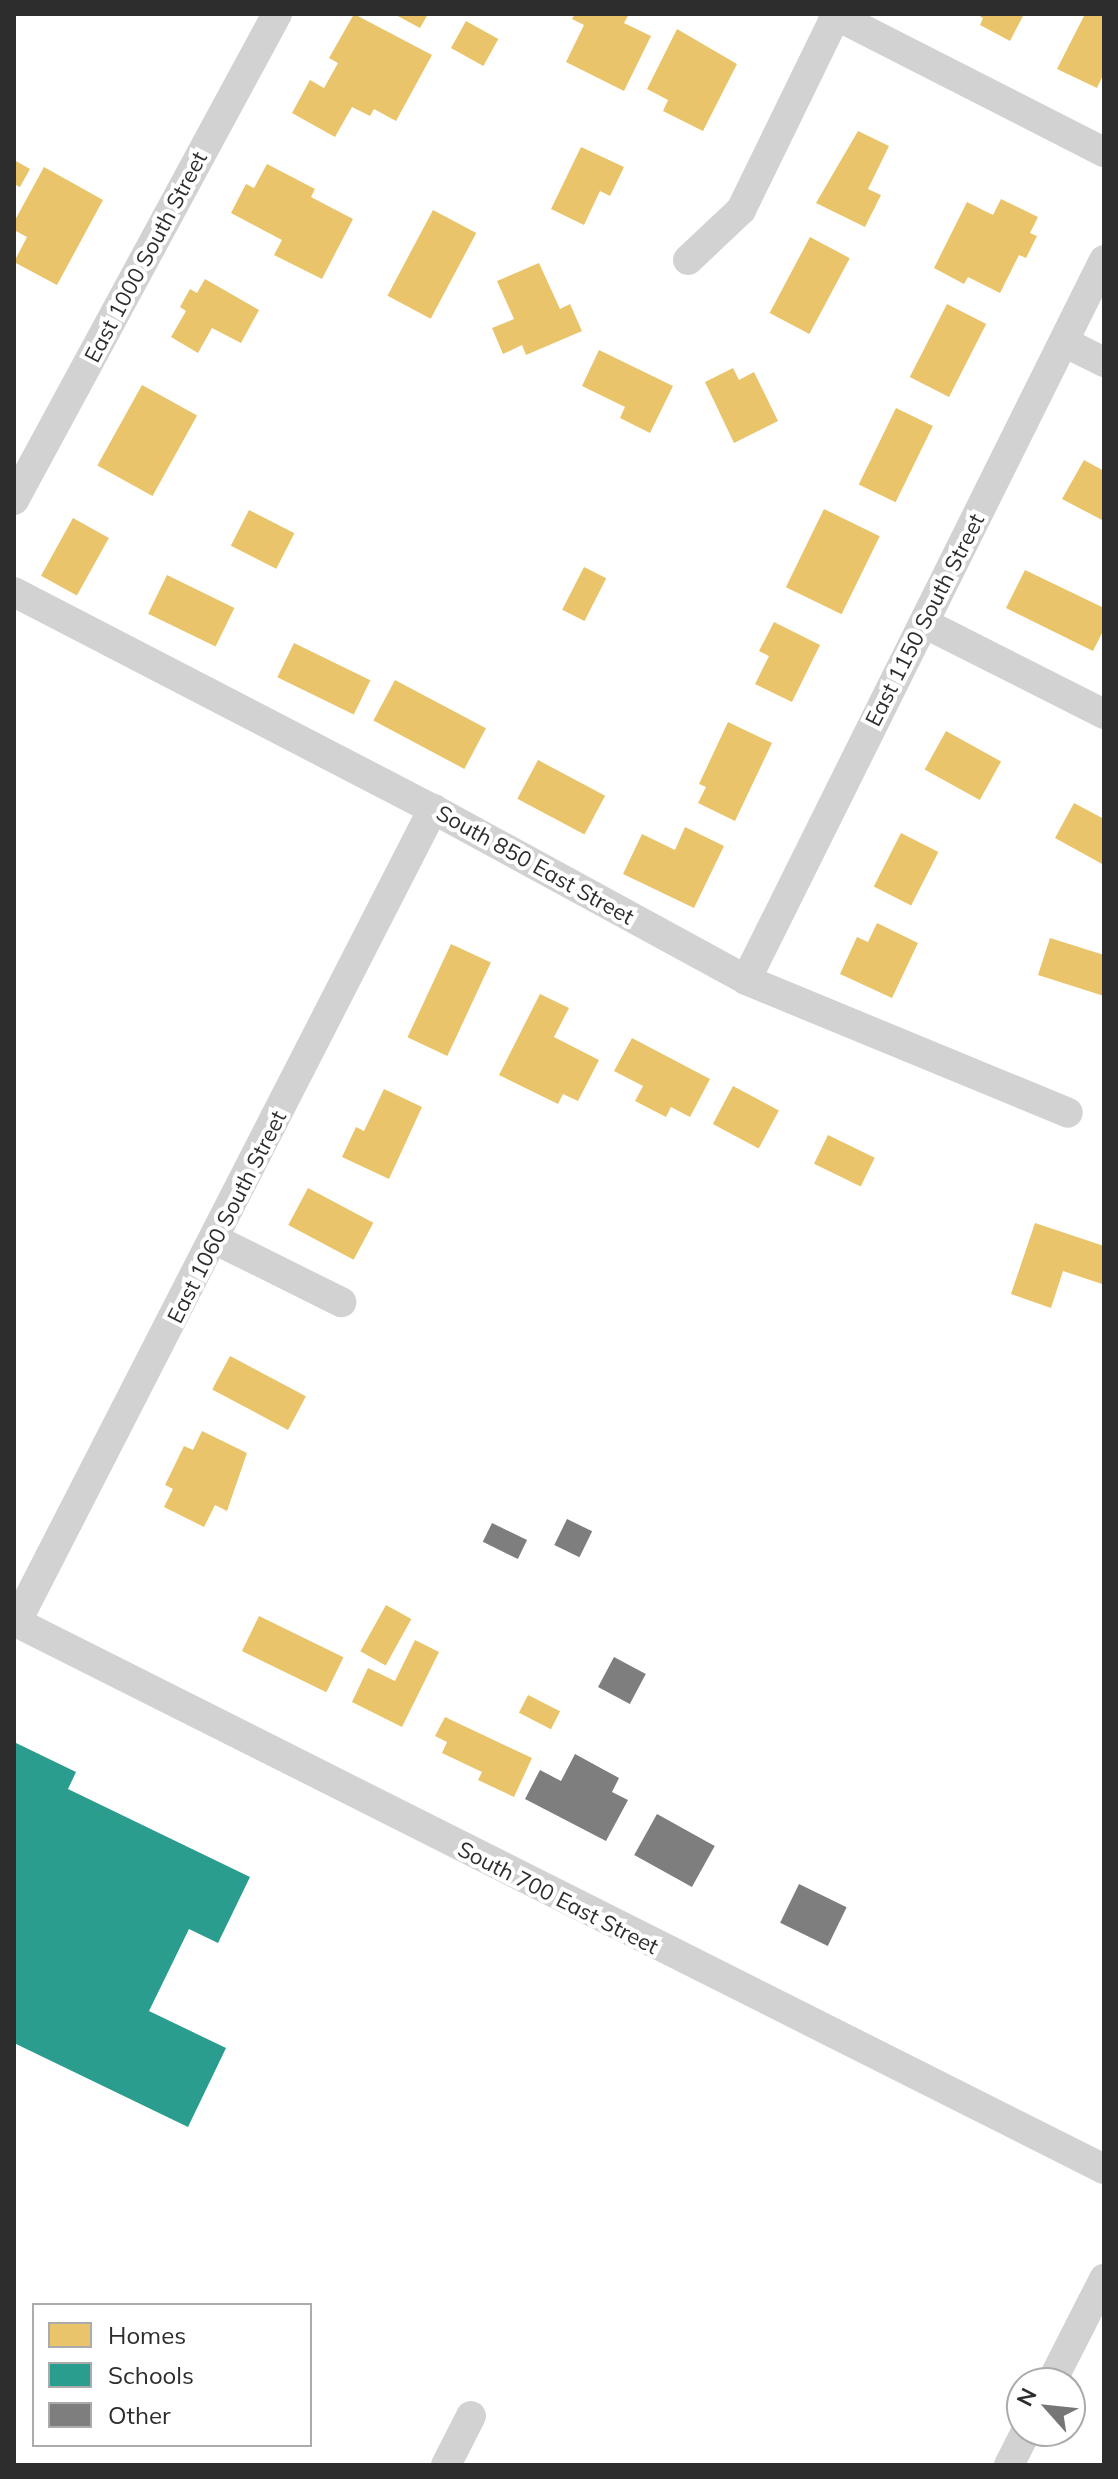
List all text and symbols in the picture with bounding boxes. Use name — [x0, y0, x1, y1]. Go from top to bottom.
street label: East 1000 South Street — [79, 147, 213, 367]
street label: East 1150 South Street — [860, 509, 990, 731]
street label: South 850 East Street — [432, 800, 638, 930]
street label: East 1060 South Street — [162, 1106, 292, 1328]
street label: South 700 East Street — [453, 1836, 663, 1960]
legend — [32, 2303, 312, 2447]
text: Homes — [108, 2320, 186, 2350]
text: Schools — [108, 2360, 194, 2390]
north arrow — [1006, 2367, 1086, 2447]
text: N — [1010, 2383, 1043, 2411]
text: Other — [108, 2400, 171, 2430]

